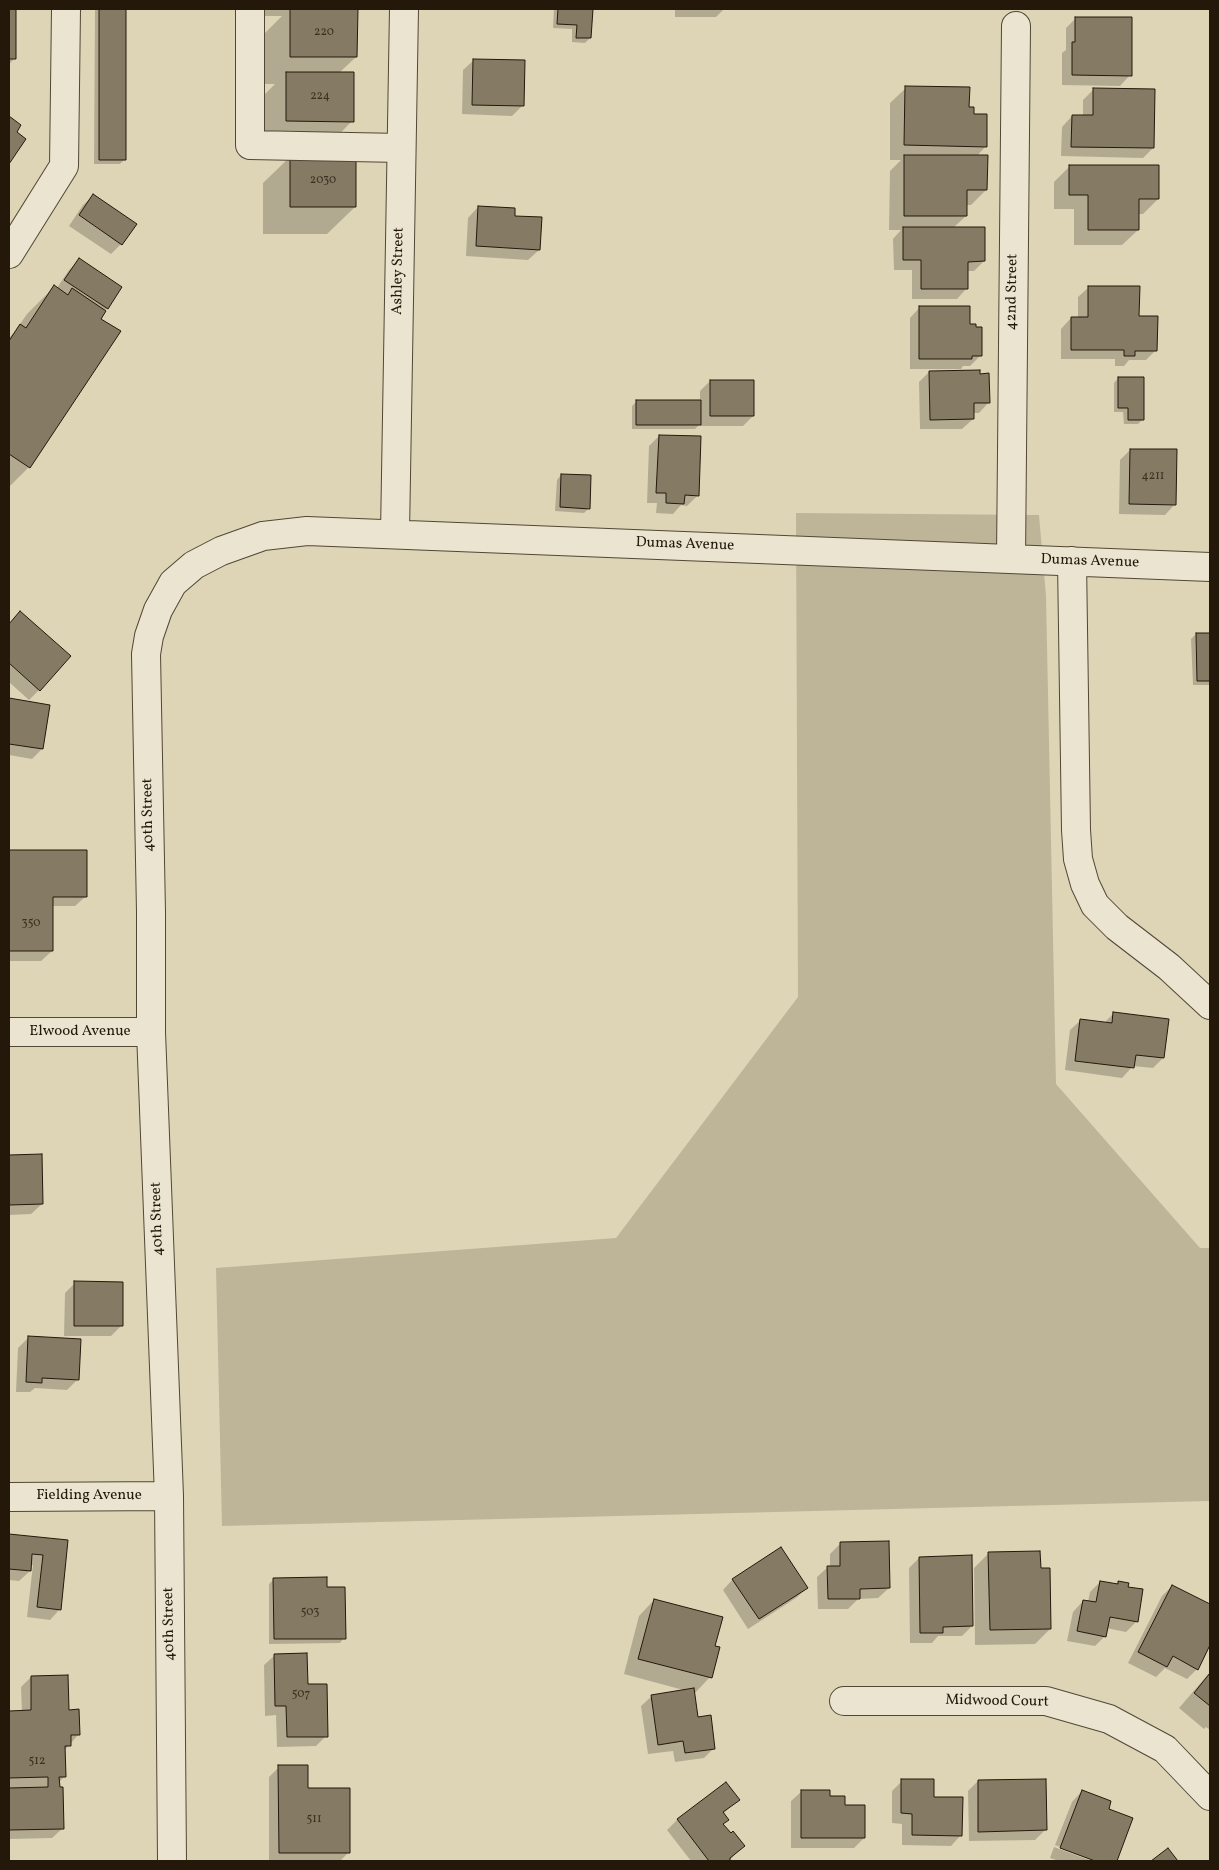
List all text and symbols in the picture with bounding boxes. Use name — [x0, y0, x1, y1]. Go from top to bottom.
house number: 220 — [314, 26, 334, 40]
house number: 224 — [310, 90, 330, 104]
house number: 2030 — [310, 174, 336, 188]
street label: Ashley Street — [389, 227, 409, 315]
street label: 42nd Street — [1003, 253, 1023, 331]
house number: 4211 — [1142, 470, 1164, 484]
street label: Dumas Avenue — [635, 534, 735, 556]
street label: Dumas Avenue — [1040, 551, 1140, 573]
street label: 40th Street — [139, 778, 159, 852]
house number: 350 — [22, 917, 40, 931]
street label: Elwood Avenue — [29, 1023, 131, 1041]
street label: 40th Street — [148, 1182, 168, 1256]
street label: Fielding Avenue — [36, 1487, 142, 1505]
street label: 40th Street — [160, 1587, 180, 1661]
house number: 503 — [301, 1606, 319, 1620]
house number: 507 — [292, 1688, 310, 1702]
street label: Midwood Court — [945, 1692, 1049, 1712]
house number: 512 — [29, 1755, 45, 1769]
house number: 511 — [306, 1813, 322, 1827]

